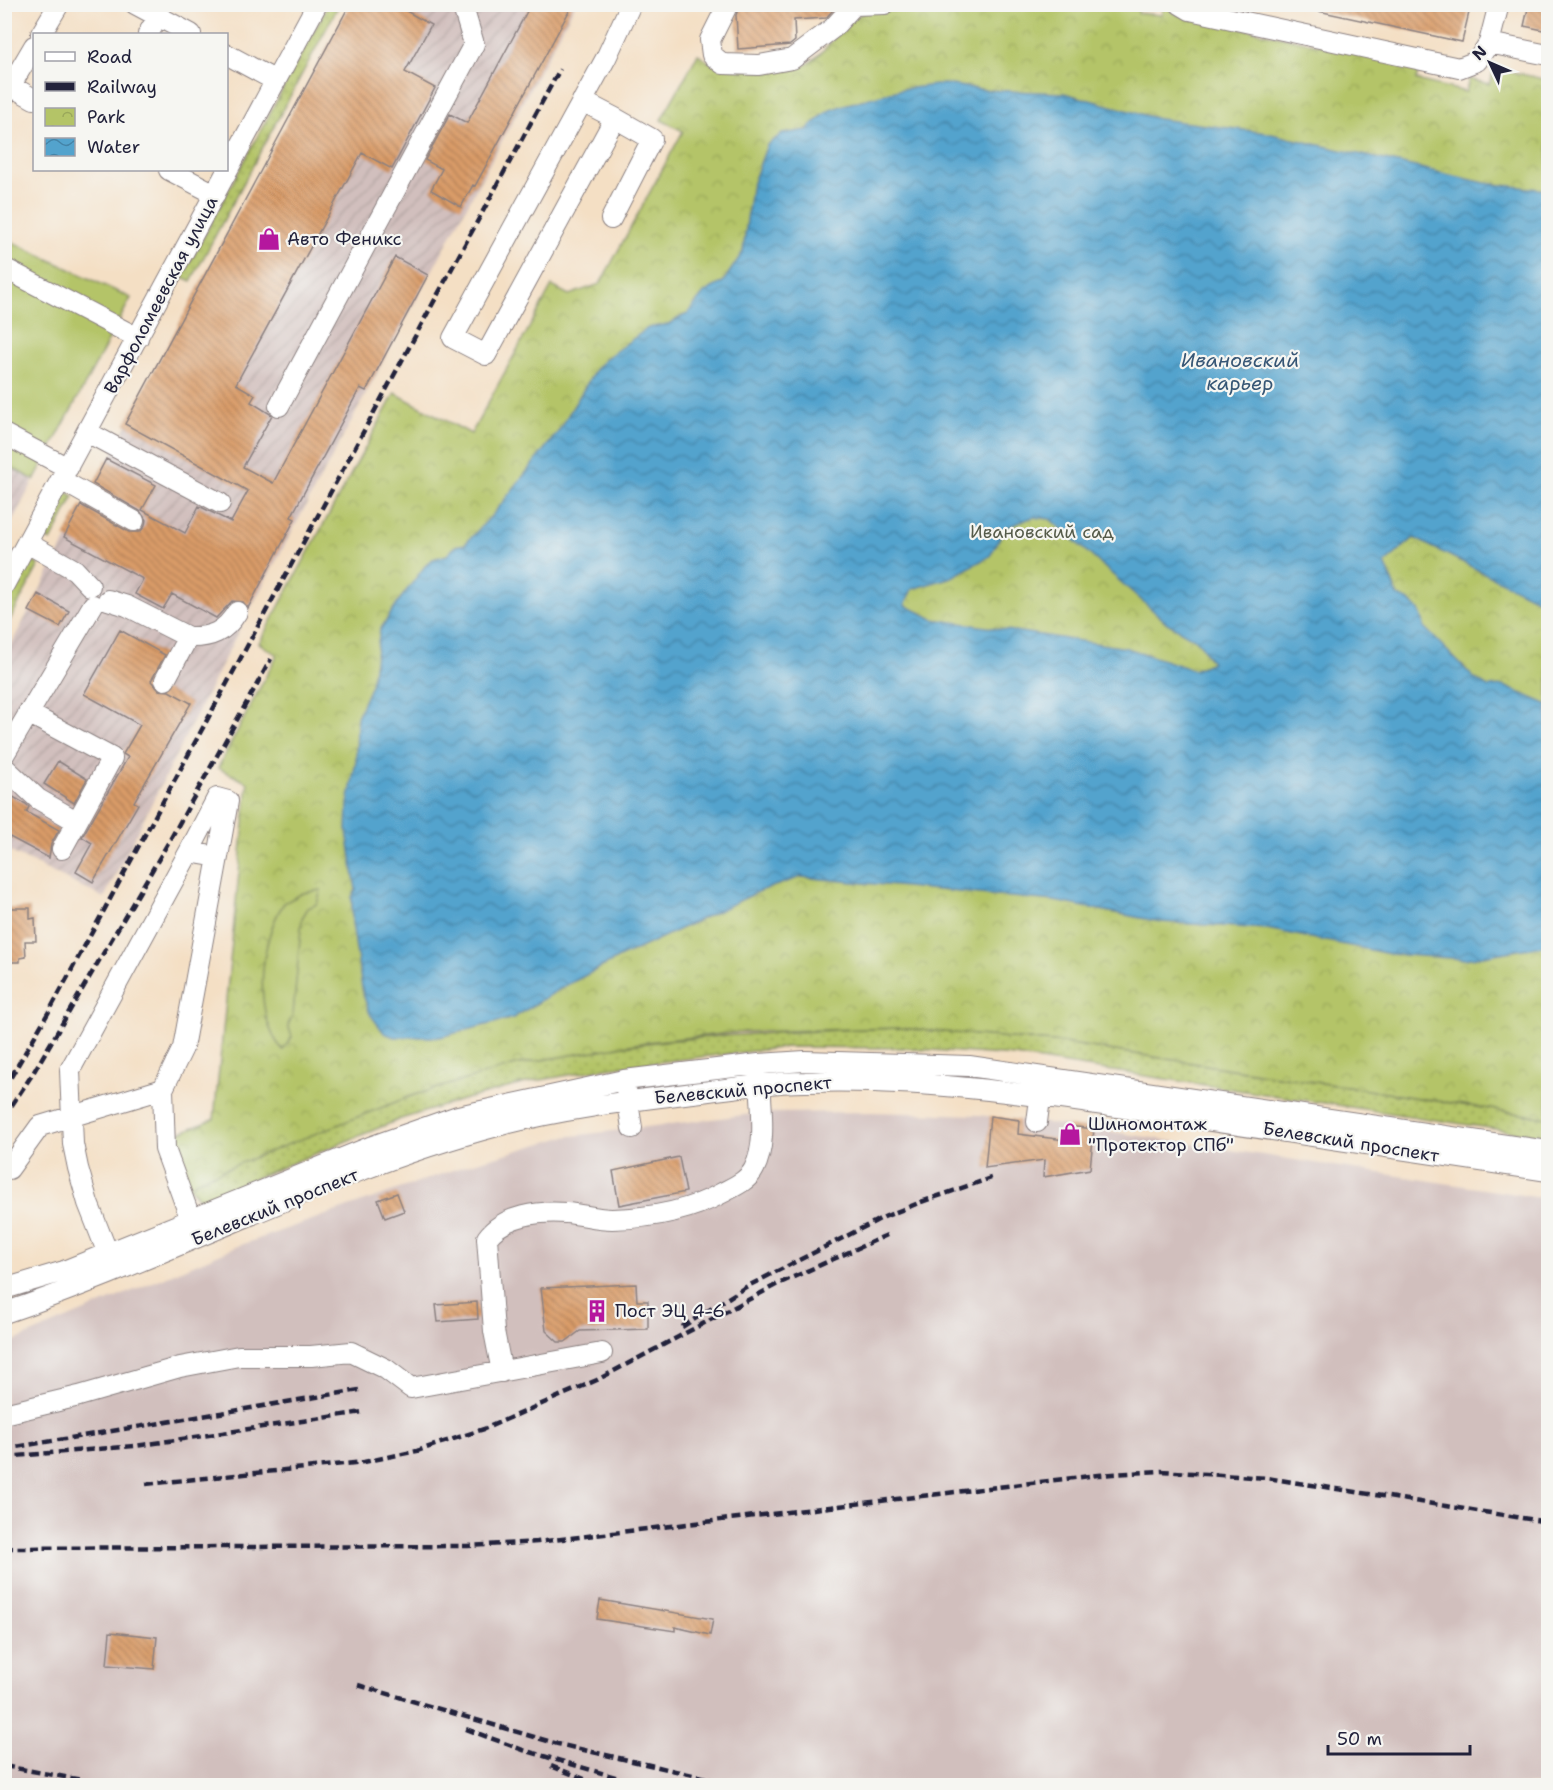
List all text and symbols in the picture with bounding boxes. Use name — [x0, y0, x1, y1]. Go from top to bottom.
legend — [33, 33, 228, 171]
north arrow — [1460, 33, 1520, 93]
text: N — [1468, 41, 1492, 65]
text: Road — [87, 45, 132, 69]
text: Railway — [87, 75, 157, 99]
text: Park — [87, 105, 126, 129]
text: Water — [87, 135, 140, 159]
street label: Варфоломеевская улица — [99, 192, 223, 398]
shop icon: Авто Феникс — [256, 226, 282, 252]
place label: Авто Феникс — [287, 227, 402, 251]
water label: Ивановский карьер — [1181, 347, 1299, 396]
park label: Ивановский сад — [970, 520, 1115, 544]
street label: Белевский проспект — [653, 1070, 834, 1110]
place label: Шиномонтаж "Протектор СПб" — [1088, 1112, 1234, 1157]
street label: Белевский проспект — [1261, 1116, 1442, 1168]
shop icon: Шиномонтаж "Протектор СПб" — [1057, 1121, 1083, 1147]
street label: Белевский проспект — [188, 1162, 363, 1251]
building icon: Пост ЭЦ 4-6 — [584, 1298, 610, 1324]
place label: Пост ЭЦ 4-6 — [615, 1299, 725, 1323]
scale bar — [1328, 1718, 1470, 1756]
text: 50 m — [1337, 1727, 1382, 1751]

